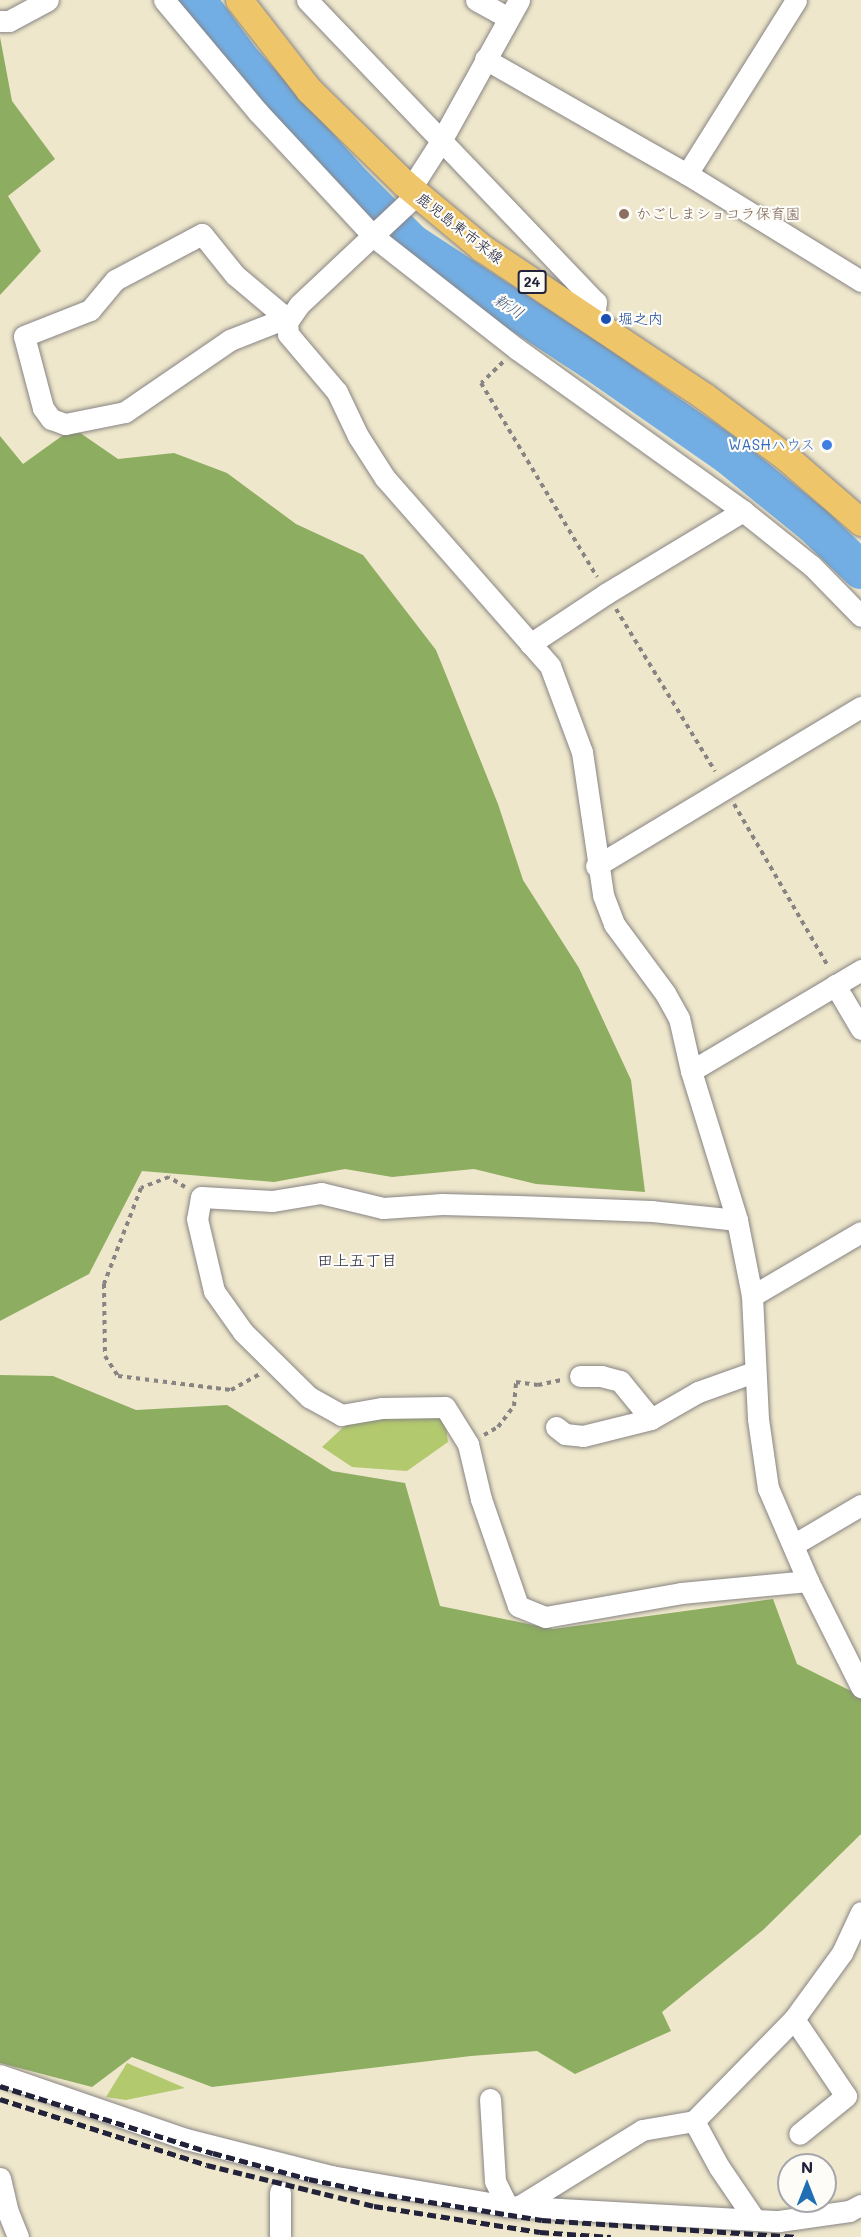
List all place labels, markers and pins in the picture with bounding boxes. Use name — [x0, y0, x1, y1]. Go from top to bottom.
place label: かごしまショコラ保育園 — [636, 205, 801, 223]
marker: かごしまショコラ保育園 — [617, 207, 631, 221]
place label: 堀之内 — [618, 310, 663, 328]
marker: 堀之内 — [599, 312, 613, 326]
place label: WASHハウス — [727, 436, 815, 454]
marker: WASHハウス — [820, 438, 834, 452]

